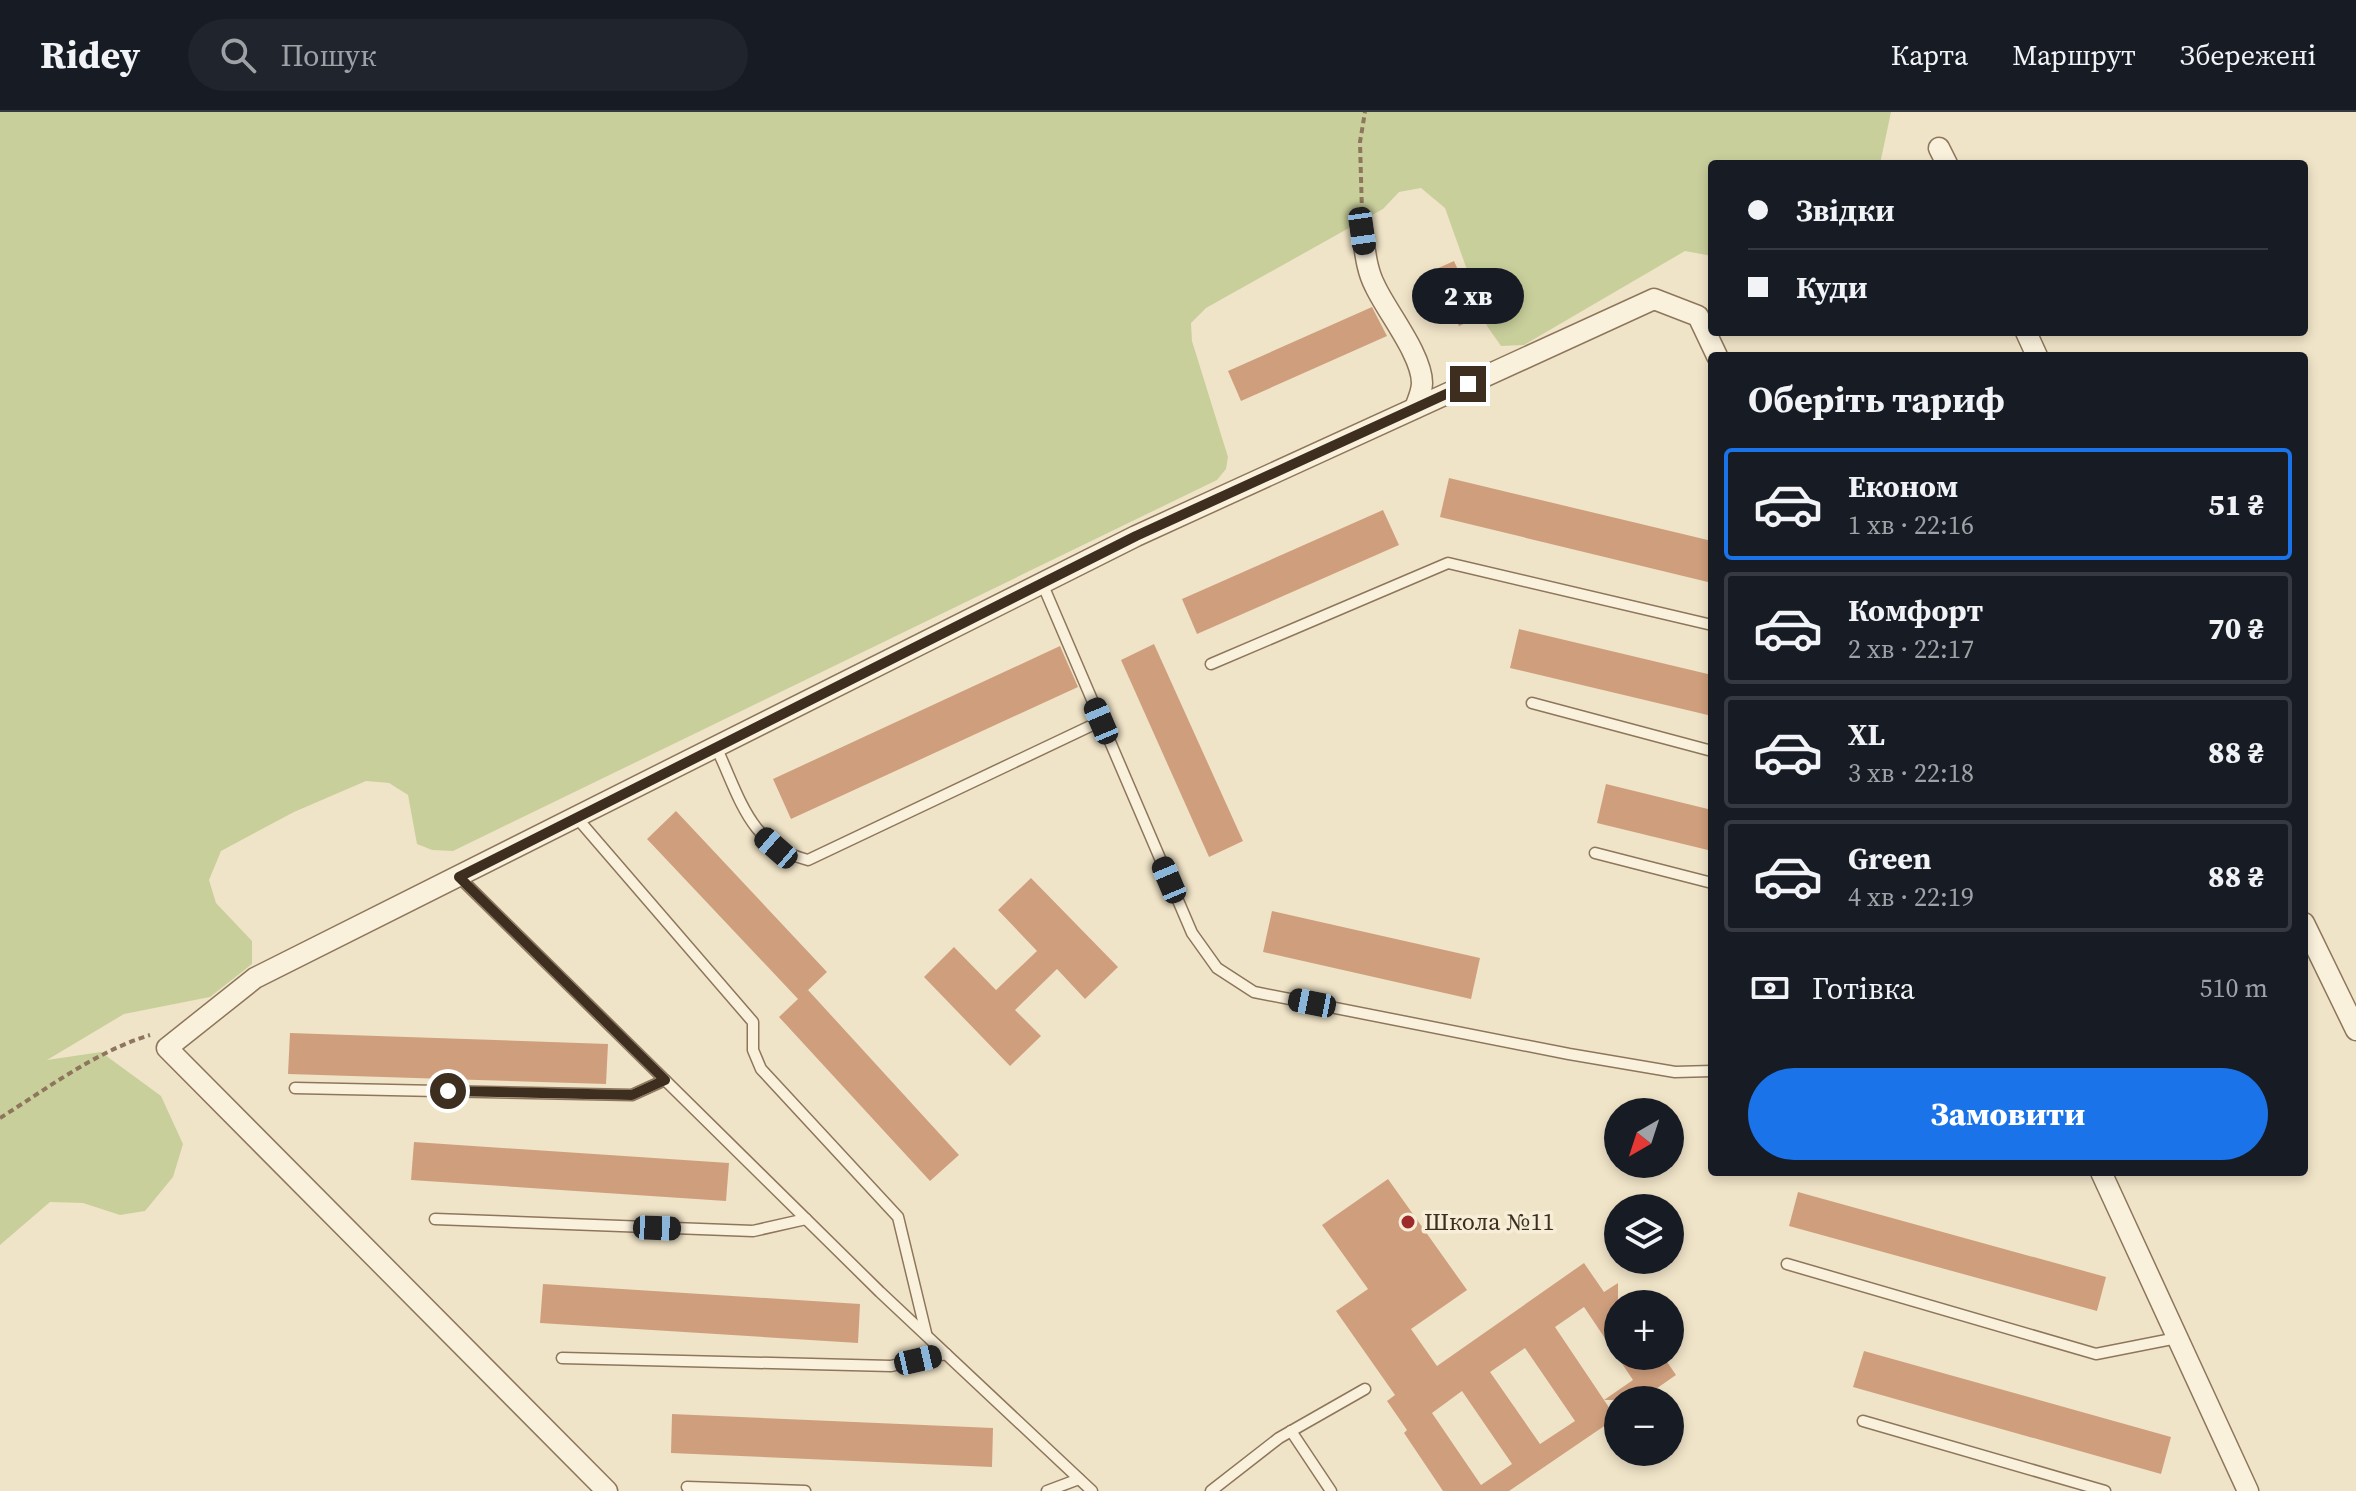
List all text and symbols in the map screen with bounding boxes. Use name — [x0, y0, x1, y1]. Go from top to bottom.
search box — [188, 19, 748, 91]
text: Ridey — [40, 29, 140, 81]
icon: search — [216, 33, 260, 77]
text: Пошук — [280, 35, 377, 76]
text: Карта — [1891, 36, 1968, 74]
text: Маршрут — [2012, 36, 2136, 74]
text: Збережені — [2180, 36, 2316, 74]
text: Звідки — [1796, 190, 1895, 231]
car — [1347, 206, 1377, 256]
text: Куди — [1796, 267, 1868, 308]
callout: 2 хв — [1412, 268, 1524, 324]
text: 2 хв — [1444, 278, 1492, 314]
route end — [1450, 366, 1486, 402]
text: Оберіть тариф — [1748, 375, 2005, 424]
text: Економ — [1848, 466, 1958, 507]
icon: car — [1752, 468, 1824, 540]
text: 51 ₴ — [2208, 484, 2264, 525]
text: 1 хв · 22:16 — [1848, 507, 1974, 543]
text: Комфорт — [1848, 590, 1983, 631]
icon: car — [1752, 592, 1824, 664]
text: 70 ₴ — [2208, 608, 2264, 649]
text: 2 хв · 22:17 — [1848, 631, 1974, 667]
car — [1081, 694, 1121, 748]
text: XL — [1848, 714, 1885, 755]
icon: car — [1752, 716, 1824, 788]
text: 88 ₴ — [2208, 732, 2264, 773]
text: 3 хв · 22:18 — [1848, 755, 1974, 791]
car — [750, 823, 802, 873]
text: Green — [1848, 838, 1931, 879]
icon: car — [1752, 840, 1824, 912]
car — [1149, 853, 1189, 907]
text: 88 ₴ — [2208, 856, 2264, 897]
text: 4 хв · 22:19 — [1848, 879, 1974, 915]
icon: cash — [1748, 966, 1792, 1010]
text: Готівка — [1812, 968, 1915, 1009]
text: 510 m — [2200, 970, 2268, 1006]
car — [1286, 987, 1338, 1019]
button: Замовити — [1748, 1068, 2268, 1160]
route start — [430, 1073, 466, 1109]
north arrow — [1604, 1098, 1684, 1178]
map controls — [1604, 1098, 1684, 1466]
button: layers — [1604, 1194, 1684, 1274]
place label: Школа №11 — [1424, 1205, 1554, 1238]
marker: Школа №11 — [1399, 1213, 1417, 1231]
car — [633, 1215, 681, 1241]
button: + — [1604, 1290, 1684, 1370]
car — [892, 1343, 944, 1377]
button: − — [1604, 1386, 1684, 1466]

